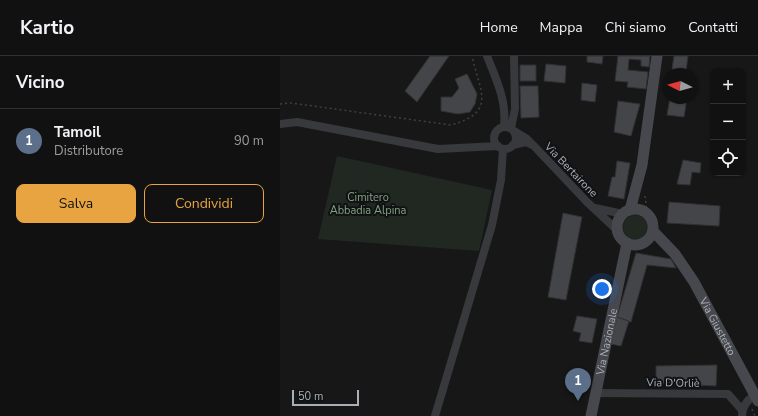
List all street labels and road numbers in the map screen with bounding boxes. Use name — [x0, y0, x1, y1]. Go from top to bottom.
street label: Via Bertairone — [540, 139, 601, 201]
street label: Via Giustetto — [696, 294, 740, 358]
street label: Via Nazionale — [592, 307, 621, 377]
street label: Via D'Orliè — [645, 375, 700, 391]

